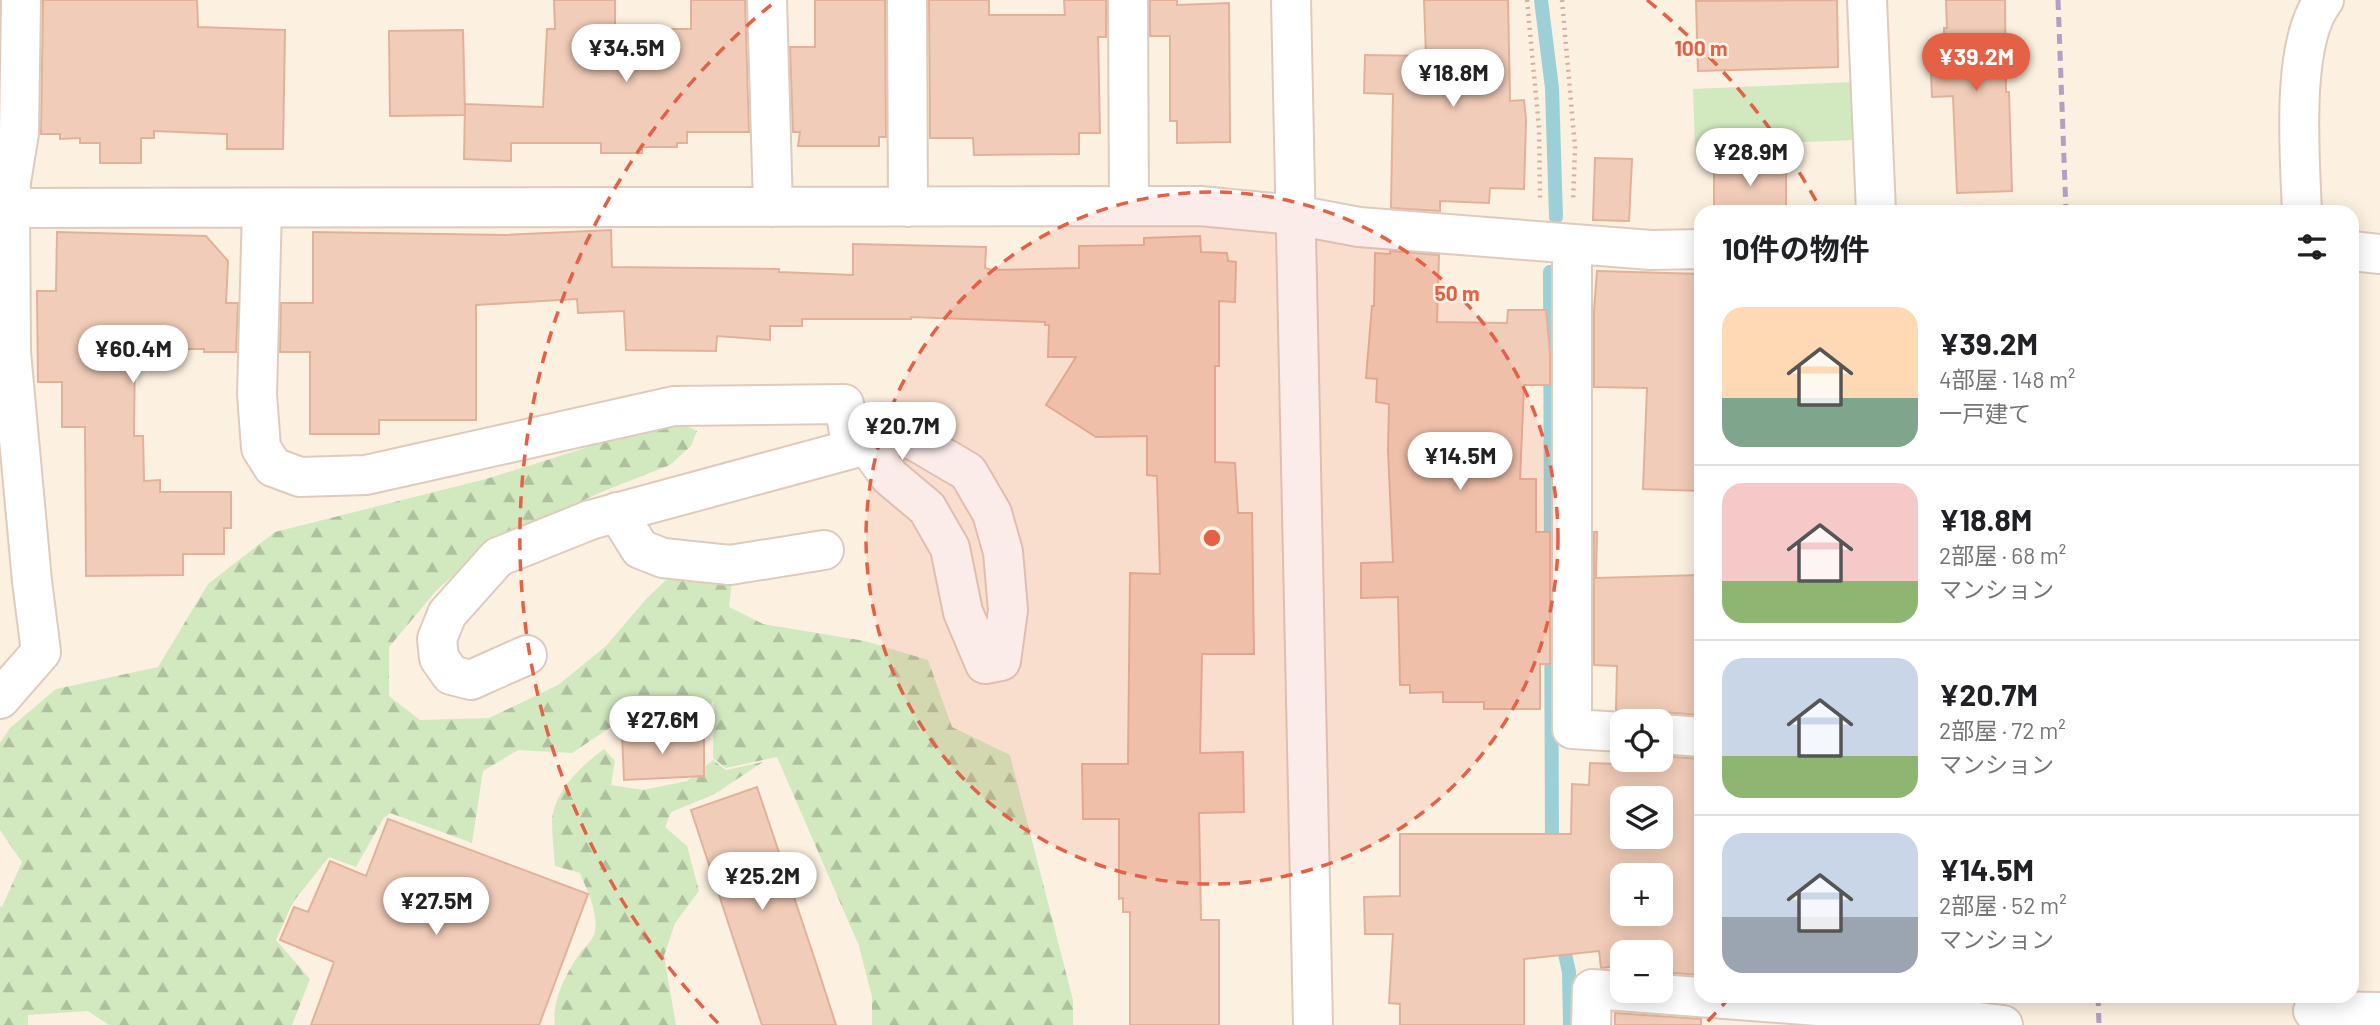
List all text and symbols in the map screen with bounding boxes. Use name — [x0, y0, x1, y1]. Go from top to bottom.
pin: ¥34.5M — [569, 24, 683, 84]
text: ¥34.5M — [587, 33, 665, 61]
pin: ¥39.2M — [1919, 34, 2033, 93]
text: 100 m — [1674, 35, 1728, 60]
text: ¥39.2M — [1938, 42, 2014, 70]
pin: ¥18.8M — [1396, 50, 1510, 109]
text: ¥18.8M — [1417, 58, 1489, 86]
pin: ¥28.9M — [1693, 128, 1807, 188]
text: ¥28.9M — [1712, 137, 1788, 165]
icon: filters — [2293, 228, 2331, 266]
text: 10件の物件 — [1722, 230, 1870, 266]
text: 50 m — [1434, 280, 1480, 305]
text: ¥39.2M — [1939, 325, 2038, 361]
pin: ¥60.4M — [76, 326, 190, 385]
text: ¥60.4M — [94, 334, 172, 362]
icon: home — [1778, 335, 1862, 419]
text: 4部屋 · 148 m² — [1939, 365, 2076, 393]
text: 一戸建て — [1939, 399, 2031, 427]
pin: ¥20.7M — [845, 402, 959, 462]
text: ¥20.7M — [864, 411, 940, 439]
pin: ¥14.5M — [1403, 433, 1517, 492]
text: ¥14.5M — [1424, 441, 1496, 469]
text: ¥18.8M — [1939, 501, 2032, 537]
icon: home — [1778, 511, 1862, 595]
centre of rings — [1200, 526, 1224, 550]
text: 2部屋 · 68 m² — [1939, 541, 2066, 569]
text: マンション — [1939, 575, 2054, 603]
text: ¥20.7M — [1939, 676, 2038, 712]
icon: home — [1778, 686, 1862, 770]
pin: ¥27.6M — [605, 696, 719, 756]
text: ¥27.6M — [625, 705, 699, 733]
map controls — [1610, 709, 1673, 1003]
button: locate — [1610, 709, 1673, 772]
text: 2部屋 · 72 m² — [1939, 716, 2066, 744]
text: マンション — [1939, 750, 2054, 778]
button: layers — [1610, 786, 1673, 849]
text: ¥14.5M — [1939, 851, 2034, 887]
pin: ¥25.2M — [705, 852, 819, 912]
text: ¥25.2M — [724, 861, 800, 889]
icon: home — [1778, 861, 1862, 945]
button: + — [1610, 863, 1673, 926]
pin: ¥27.5M — [379, 878, 493, 937]
text: ¥27.5M — [399, 886, 473, 914]
text: 2部屋 · 52 m² — [1939, 891, 2067, 919]
text: マンション — [1939, 925, 2054, 953]
button: − — [1610, 940, 1673, 1003]

